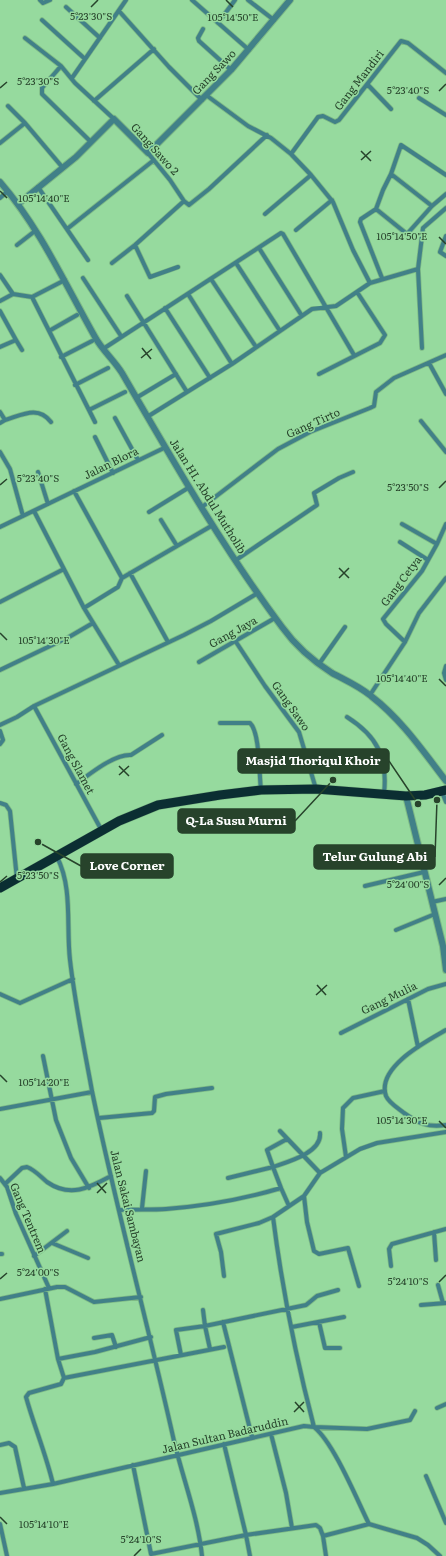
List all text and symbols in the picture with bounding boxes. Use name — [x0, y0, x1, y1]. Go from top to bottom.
text: 5°23'30"S — [70, 8, 112, 23]
text: 105°14'50"E — [208, 9, 258, 24]
street label: Gang Sawo — [188, 45, 239, 98]
street label: Gang Mandiri — [329, 46, 387, 113]
text: 5°23'30"S — [17, 73, 59, 88]
text: 5°23'40"S — [387, 82, 429, 97]
street label: Gang Sawo 2 — [128, 119, 184, 178]
text: 105°14'40"E — [18, 190, 70, 205]
text: 105°14'50"E — [377, 228, 427, 243]
street label: Gang Tirto — [283, 403, 342, 441]
street label: Jalan HI. Abdul Mutholib — [167, 435, 251, 556]
street label: Jalan Blora — [81, 442, 141, 482]
text: 5°23'40"S — [17, 470, 59, 485]
text: 5°23'50"S — [387, 479, 429, 494]
street label: Gang Cetya — [376, 552, 425, 609]
street label: Gang Jaya — [206, 611, 260, 651]
text: 105°14'30"E — [18, 632, 70, 647]
text: 105°14'40"E — [376, 670, 428, 685]
street label: Gang Sawo — [269, 677, 315, 734]
street label: Gang Slamet — [54, 730, 100, 797]
callout: Masjid Thoriqul Khoir — [238, 749, 389, 773]
text: Masjid Thoriqul Khoir — [245, 751, 381, 769]
callout: Q-La Susu Murni — [178, 809, 295, 833]
text: Q-La Susu Murni — [185, 811, 287, 829]
callout: Telur Gulung Abi — [314, 845, 435, 869]
text: Telur Gulung Abi — [323, 847, 428, 865]
callout: Love Corner — [81, 854, 173, 878]
text: Love Corner — [89, 856, 165, 874]
text: 5°23'50"S — [17, 867, 59, 882]
text: 5°24'00"S — [387, 876, 429, 891]
street label: Gang Mulia — [358, 977, 419, 1018]
text: 105°14'20"E — [19, 1074, 69, 1089]
text: 105°14'30"E — [376, 1112, 428, 1127]
street label: Jalan Sakai Sambayan — [107, 1148, 151, 1264]
street label: Gang Tentrem — [7, 1180, 51, 1256]
text: 5°24'00"S — [17, 1264, 59, 1279]
text: 5°24'10"S — [388, 1273, 429, 1288]
street label: Jalan Sultan Badaruddin — [160, 1412, 290, 1456]
text: 105°14'10"E — [19, 1516, 69, 1531]
text: 5°24'10"S — [121, 1531, 162, 1546]

